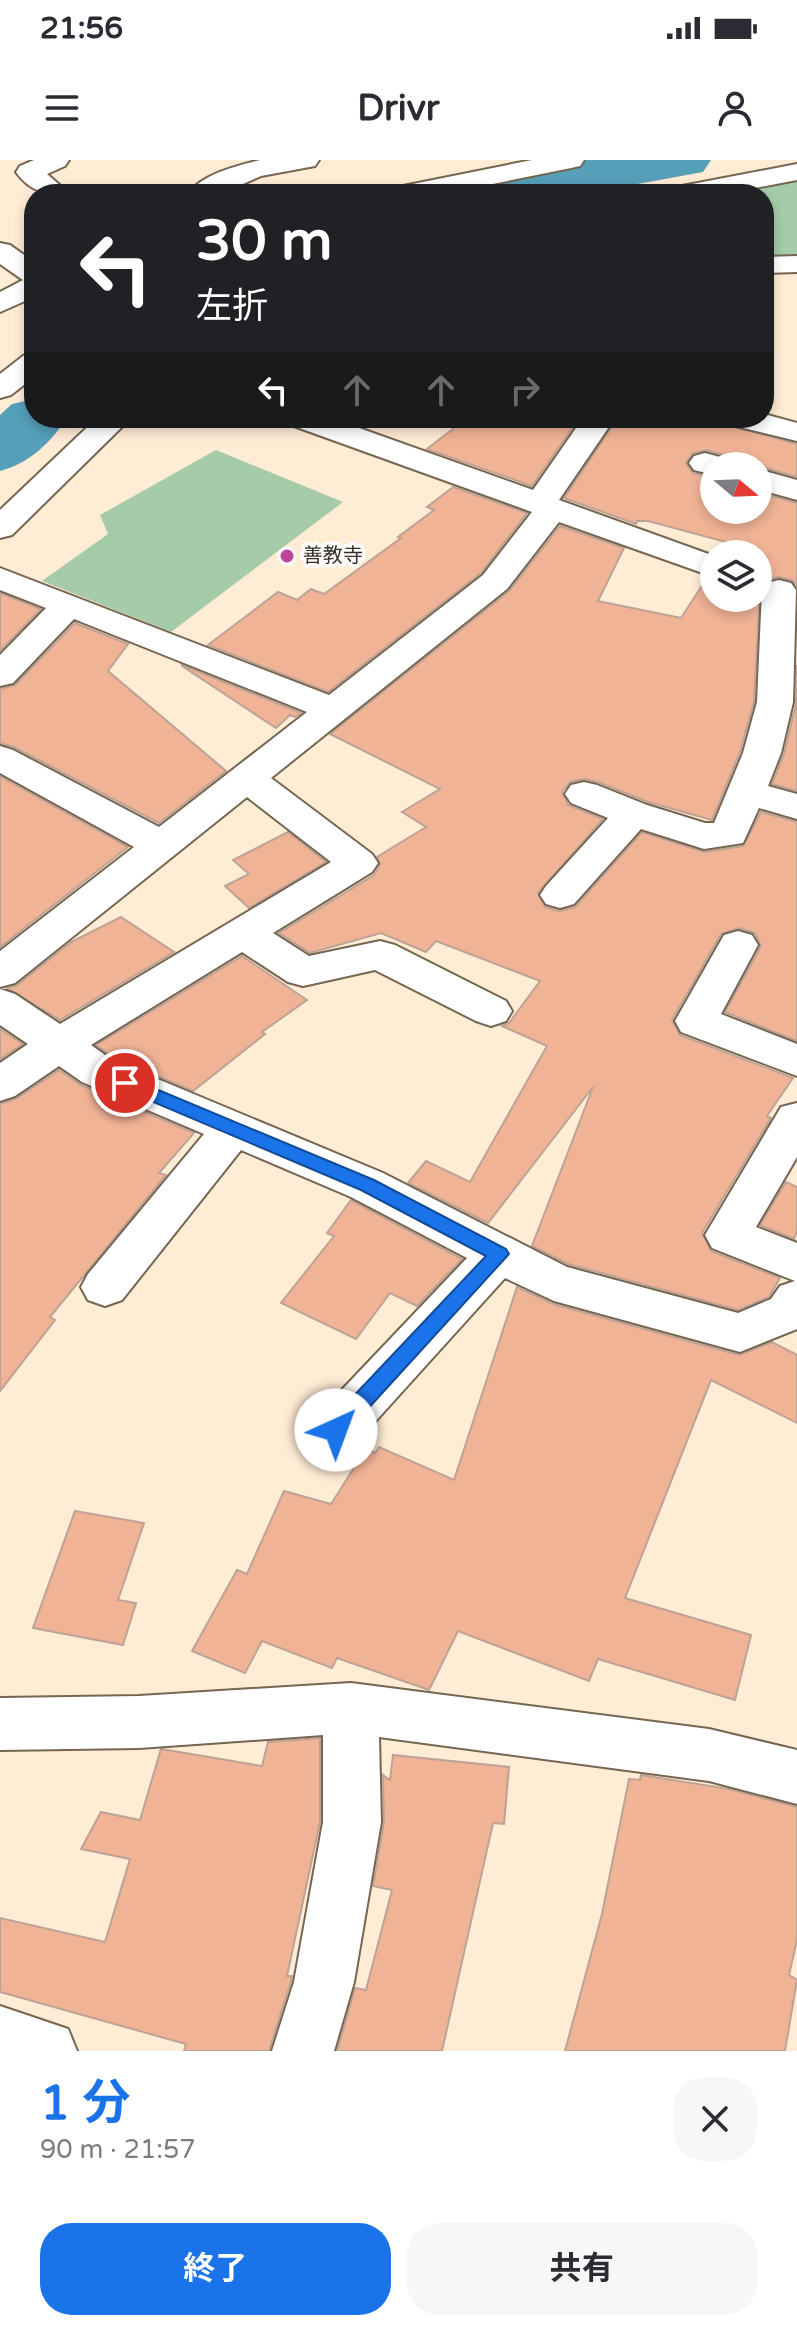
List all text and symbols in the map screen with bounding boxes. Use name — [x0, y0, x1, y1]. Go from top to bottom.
text: 21:56 — [40, 10, 123, 47]
icon: menu — [40, 86, 84, 130]
icon: person — [713, 86, 757, 130]
text: Drivr — [357, 87, 440, 130]
text: 30 m — [196, 208, 332, 275]
icon: left — [64, 216, 168, 320]
text: 左折 — [196, 285, 268, 328]
icon: left — [251, 368, 295, 412]
icon: ahead — [335, 368, 379, 412]
icon: ahead — [419, 368, 463, 412]
icon: right — [503, 368, 547, 412]
north arrow — [700, 452, 772, 524]
map controls — [700, 452, 772, 612]
button: layers — [700, 540, 772, 612]
place label: 善教寺 — [303, 544, 363, 568]
marker: 善教寺 — [278, 547, 296, 565]
pin — [91, 1049, 159, 1117]
icon: arrive — [103, 1061, 147, 1105]
position arrow — [294, 1388, 378, 1472]
text: 1 分 — [40, 2075, 131, 2133]
button: close — [673, 2077, 757, 2161]
text: 90 m · 21:57 — [40, 2134, 196, 2165]
button: 終了 — [40, 2223, 391, 2315]
button: 共有 — [407, 2223, 757, 2315]

